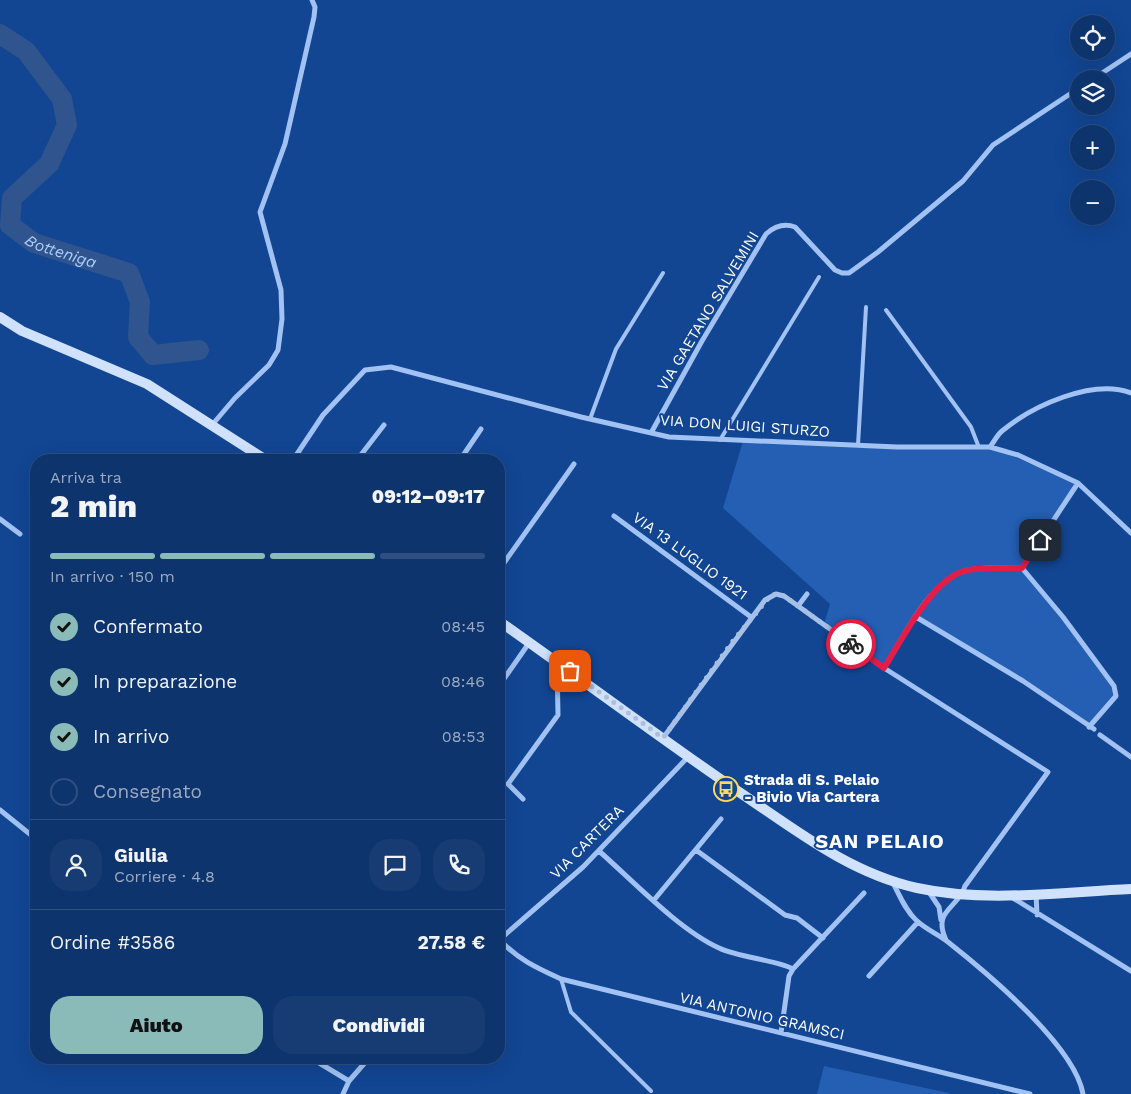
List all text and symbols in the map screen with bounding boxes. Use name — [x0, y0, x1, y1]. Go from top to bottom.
map controls — [1070, 15, 1115, 225]
button: locate — [1070, 15, 1115, 60]
button: layers — [1070, 70, 1115, 115]
button: + — [1070, 125, 1115, 170]
button: − — [1070, 180, 1115, 225]
street label: VIA GAETANO SALVEMINI — [653, 228, 763, 394]
water label: Botteniga — [21, 231, 99, 272]
street label: VIA DON LUIGI STURZO — [659, 411, 831, 441]
text: Arriva tra — [50, 468, 122, 487]
text: 09:12–09:17 — [372, 485, 485, 508]
text: 2 min — [50, 487, 137, 525]
street label: VIA 13 LUGLIO 1921 — [629, 508, 751, 604]
pin — [1019, 519, 1061, 561]
icon: home — [1026, 526, 1054, 554]
text: In arrivo · 150 m — [50, 567, 175, 586]
icon: check — [50, 613, 78, 641]
text: Confermato — [93, 615, 203, 638]
text: 08:45 — [441, 617, 485, 636]
courier — [826, 619, 876, 669]
icon: bike — [837, 630, 865, 658]
pin — [549, 650, 591, 692]
icon: bag — [556, 657, 584, 685]
icon: check — [50, 668, 78, 696]
text: In preparazione — [93, 670, 237, 693]
text: 08:46 — [441, 672, 485, 691]
icon: check — [50, 723, 78, 751]
text: In arrivo — [93, 725, 169, 748]
text: 08:53 — [442, 727, 485, 746]
place label: Strada di S. Pelaio - Bivio Via Cartera — [744, 771, 880, 806]
bus stop icon: Strada di S. Pelaio - Bivio Via Cartera — [713, 776, 739, 802]
text: Consegnato — [93, 780, 202, 803]
street label: VIA CARTERA — [546, 801, 628, 883]
district label: SAN PELAIO — [815, 829, 945, 853]
button: person — [50, 839, 102, 891]
button: chat — [369, 839, 421, 891]
button: phone — [433, 839, 485, 891]
text: Giulia — [114, 844, 168, 867]
text: Corriere · 4.8 — [114, 867, 215, 886]
text: Ordine #3586 — [50, 931, 175, 954]
text: 27.58 € — [417, 931, 485, 954]
street label: VIA ANTONIO GRAMSCI — [678, 988, 846, 1044]
button: Aiuto — [50, 996, 263, 1054]
button: Condividi — [273, 996, 485, 1054]

